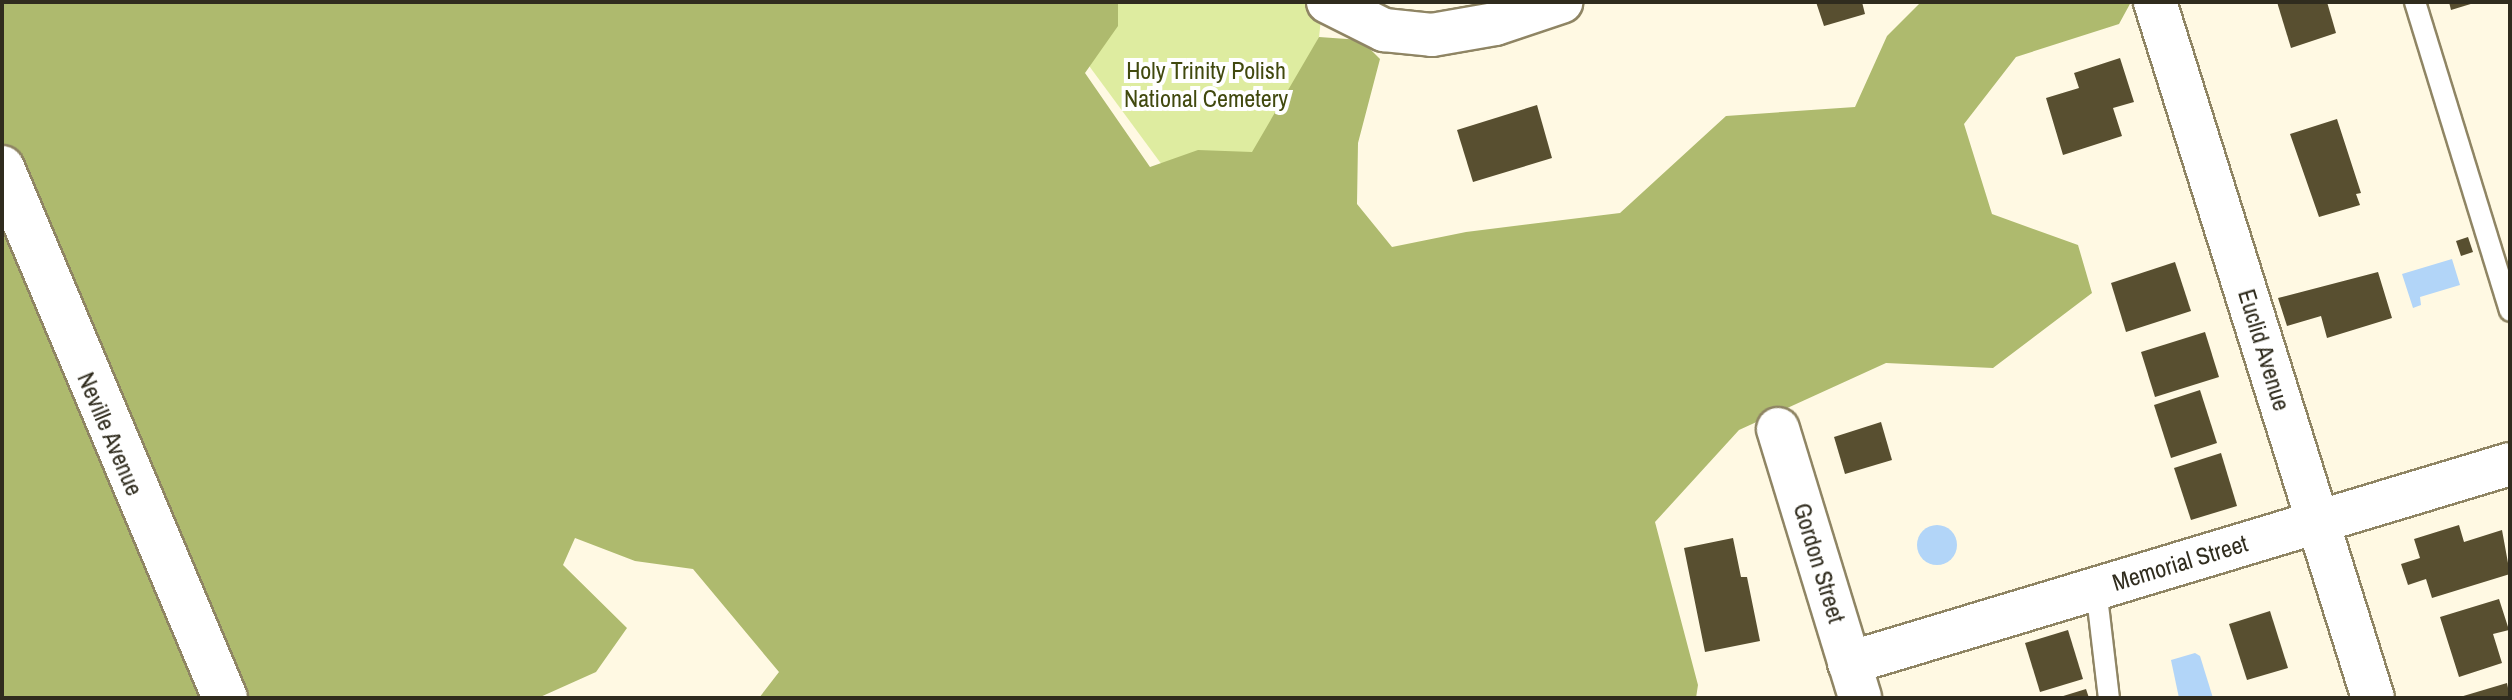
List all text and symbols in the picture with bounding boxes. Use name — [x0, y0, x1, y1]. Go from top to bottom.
park label: Holy Trinity Polish National Cemetery — [1124, 57, 1288, 113]
street label: Euclid Avenue — [2232, 285, 2296, 415]
street label: Neville Avenue — [71, 368, 149, 500]
street label: Gordon Street — [1787, 500, 1851, 626]
street label: Memorial Street — [2109, 529, 2251, 597]

